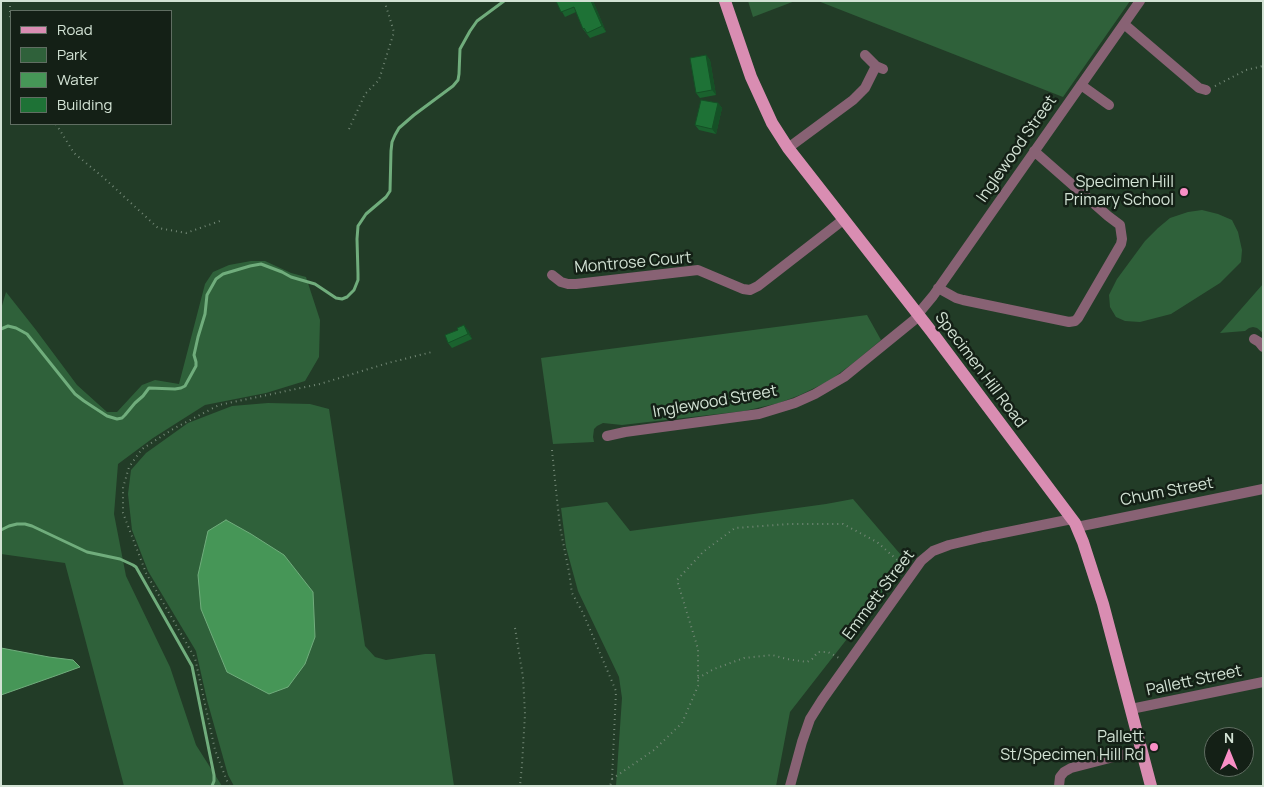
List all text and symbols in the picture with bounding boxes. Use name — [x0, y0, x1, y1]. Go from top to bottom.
legend — [10, 10, 172, 125]
text: Road — [57, 19, 93, 40]
text: Park — [57, 44, 87, 65]
text: Water — [57, 69, 99, 90]
street label: Inglewood Street — [973, 92, 1061, 206]
text: Building — [57, 94, 112, 115]
place label: Specimen Hill Primary School — [1064, 173, 1174, 211]
marker: Specimen Hill Primary School — [1178, 186, 1190, 198]
street label: Montrose Court — [574, 248, 692, 278]
street label: Specimen Hill Road — [930, 308, 1030, 432]
street label: Inglewood Street — [651, 382, 779, 422]
street label: Chum Street — [1119, 474, 1215, 510]
street label: Emmett Street — [839, 546, 919, 644]
street label: Pallett Street — [1145, 662, 1243, 700]
north arrow — [1204, 727, 1254, 777]
place label: Pallett St/Specimen Hill Rd — [1000, 728, 1144, 766]
text: N — [1224, 728, 1234, 747]
marker: Pallett St/Specimen Hill Rd — [1148, 741, 1160, 753]

